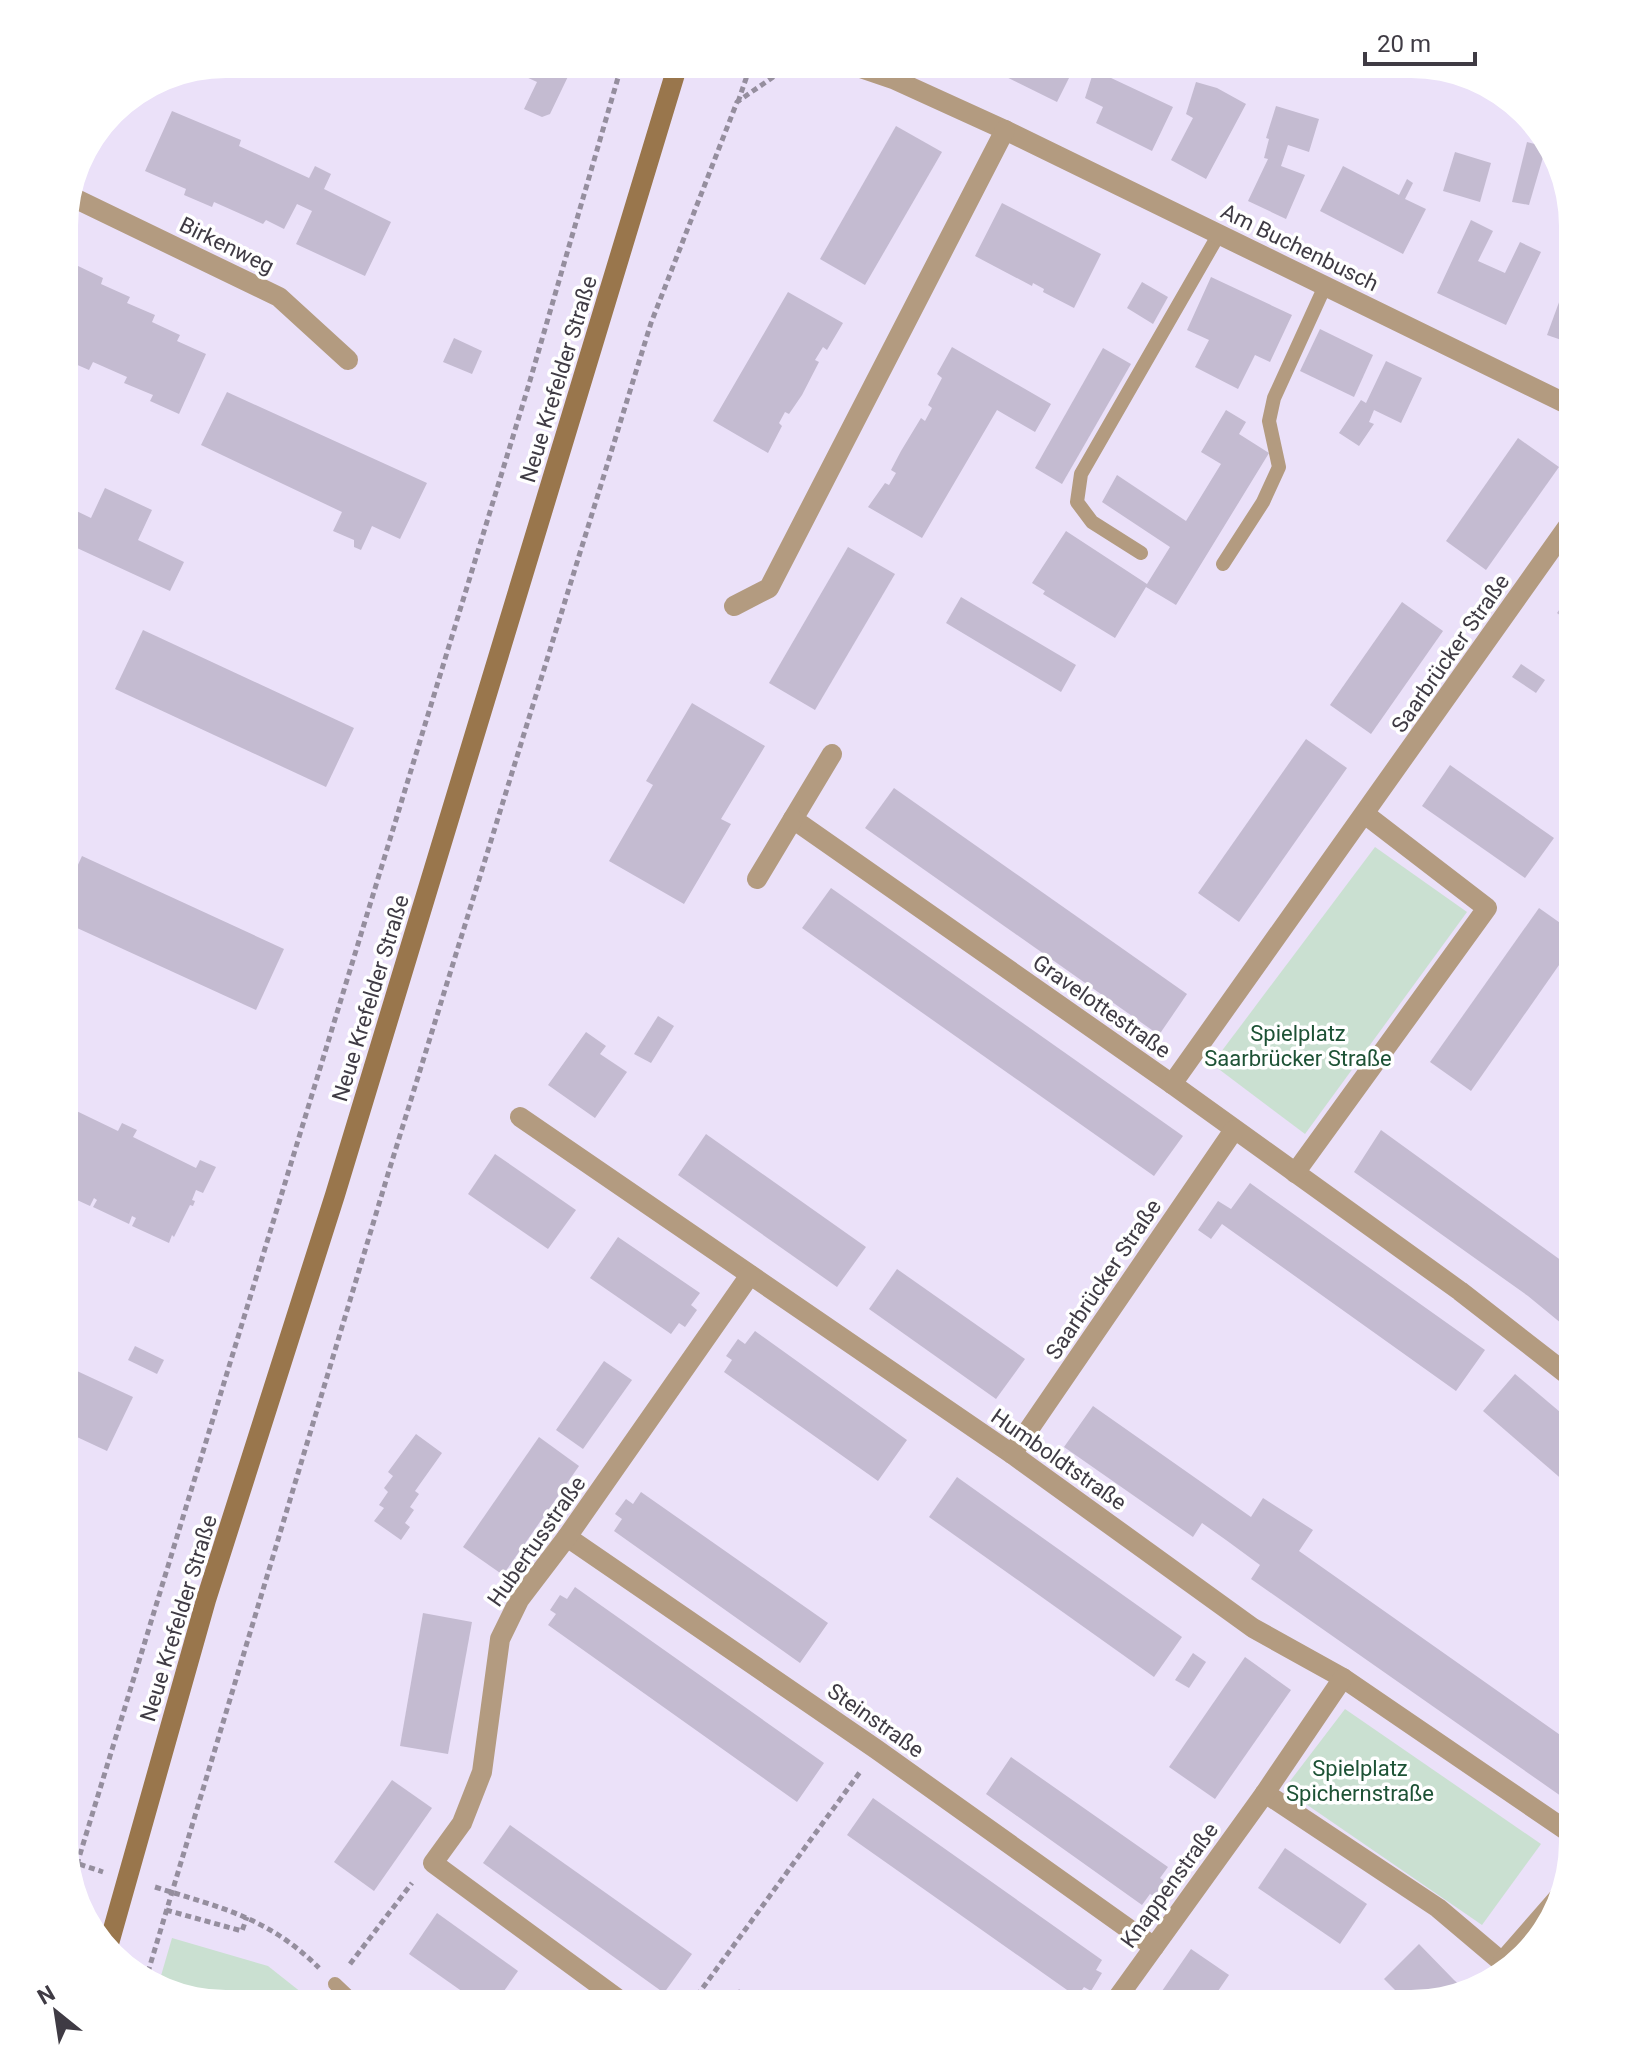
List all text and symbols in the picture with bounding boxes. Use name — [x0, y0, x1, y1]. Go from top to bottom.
scale bar — [1365, 16, 1475, 66]
text: 20 m — [1377, 30, 1431, 58]
street label: Am Buchenbusch — [1217, 199, 1382, 296]
street label: Birkenweg — [176, 212, 278, 279]
street label: Neue Krefelder Straße — [515, 273, 602, 485]
street label: Saarbrücker Straße — [1386, 569, 1514, 737]
street label: Neue Krefelder Straße — [327, 892, 414, 1104]
street label: Gravelottestraße — [1028, 950, 1175, 1063]
park label: Spielplatz Saarbrücker Straße — [1204, 1021, 1392, 1071]
street label: Saarbrücker Straße — [1041, 1195, 1166, 1364]
street label: Humboldtstraße — [986, 1403, 1131, 1515]
street label: Hubertusstraße — [482, 1472, 590, 1611]
street label: Neue Krefelder Straße — [135, 1512, 222, 1724]
street label: Steinstraße — [823, 1678, 929, 1763]
park label: Spielplatz Spichernstraße — [1286, 1756, 1434, 1806]
street label: Knappenstraße — [1116, 1818, 1223, 1953]
north arrow — [16, 1972, 96, 2052]
text: N — [33, 1980, 59, 2010]

